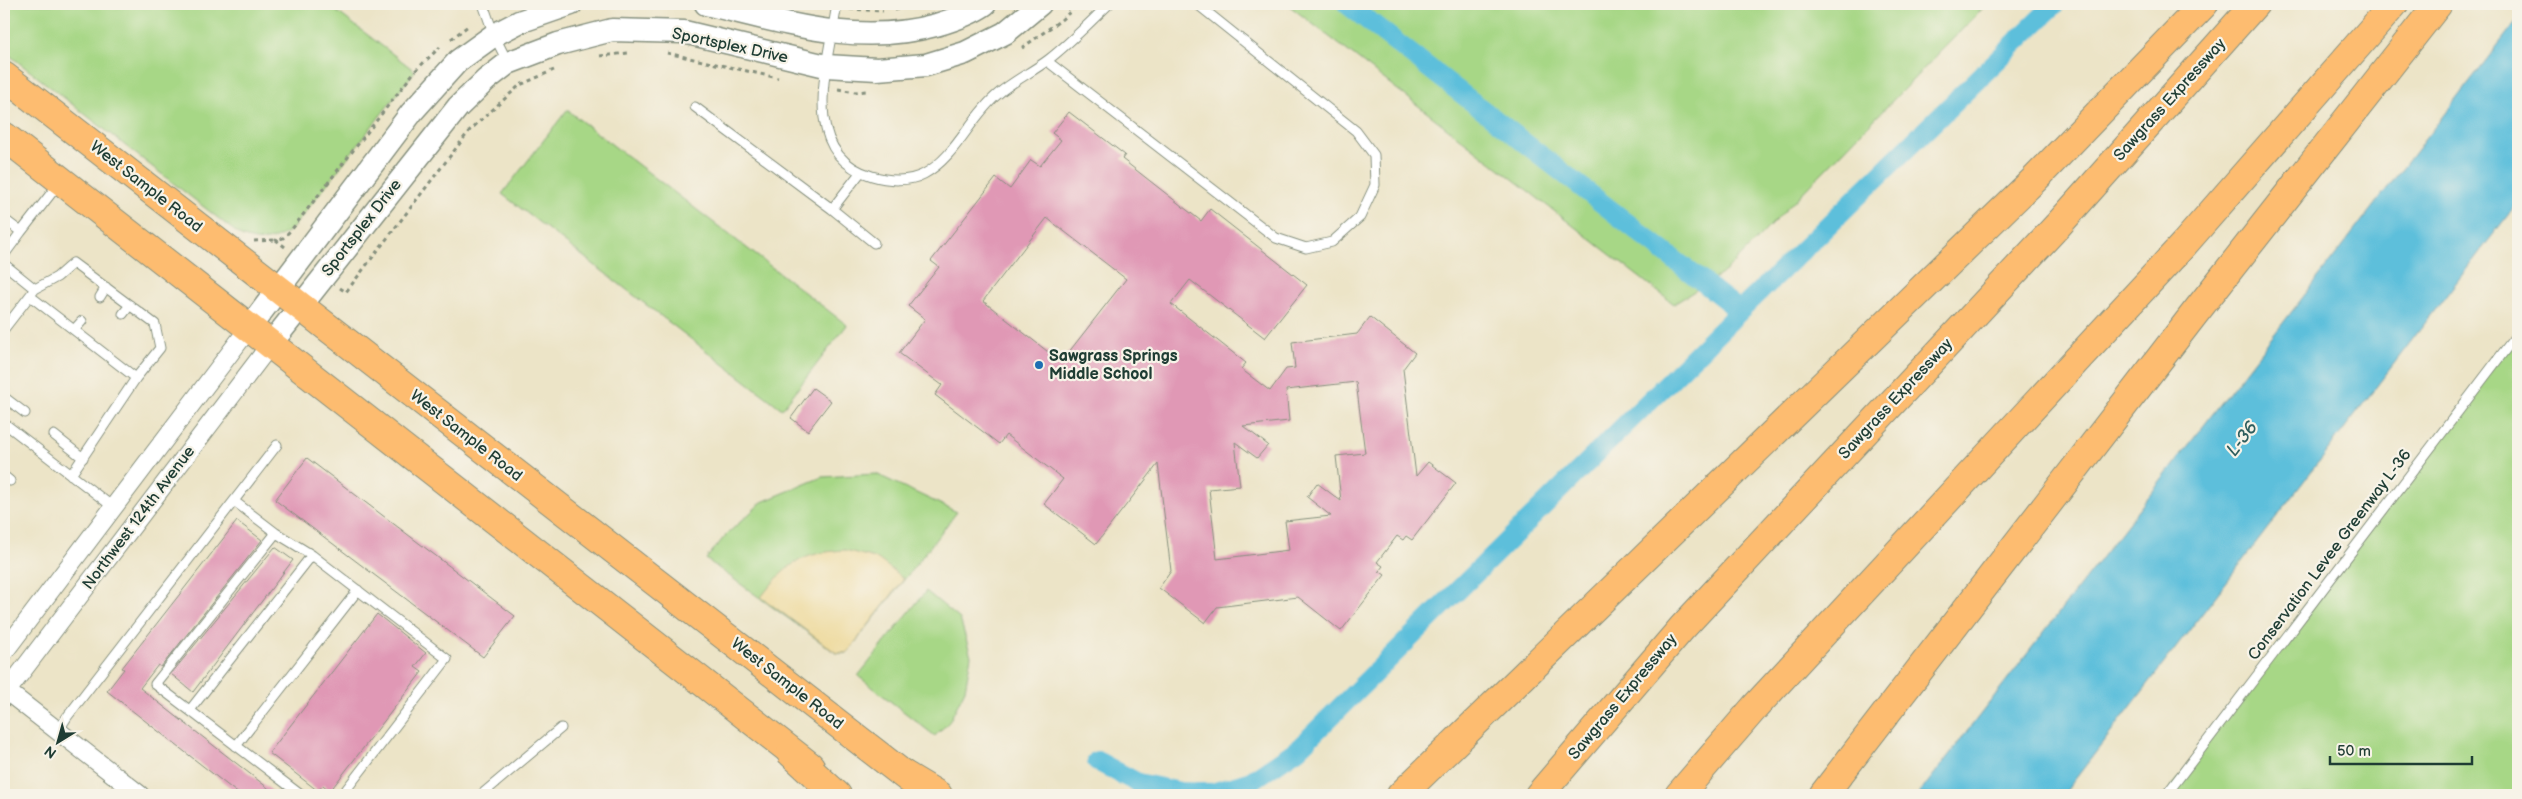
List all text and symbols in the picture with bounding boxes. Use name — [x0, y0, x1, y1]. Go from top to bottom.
street label: Sportsplex Drive — [670, 24, 790, 68]
street label: Sawgrass Expressway — [2110, 34, 2231, 165]
street label: West Sample Road — [86, 137, 206, 237]
street label: Sportsplex Drive — [318, 175, 406, 280]
street label: Sawgrass Expressway — [1835, 334, 1957, 463]
place label: Sawgrass Springs Middle School — [1049, 347, 1178, 384]
marker: Sawgrass Springs Middle School — [1033, 359, 1045, 371]
street label: West Sample Road — [406, 386, 526, 486]
water label: L-36 — [2222, 417, 2262, 460]
street label: Northwest 124th Avenue — [79, 442, 200, 594]
street label: Conservation Levee Greenway L-36 — [2244, 446, 2416, 664]
street label: Sawgrass Expressway — [1565, 630, 1682, 764]
street label: West Sample Road — [727, 634, 847, 734]
north arrow — [32, 716, 82, 766]
scale bar — [2330, 734, 2472, 766]
text: N — [41, 742, 60, 762]
text: 50 m — [2337, 742, 2371, 761]

